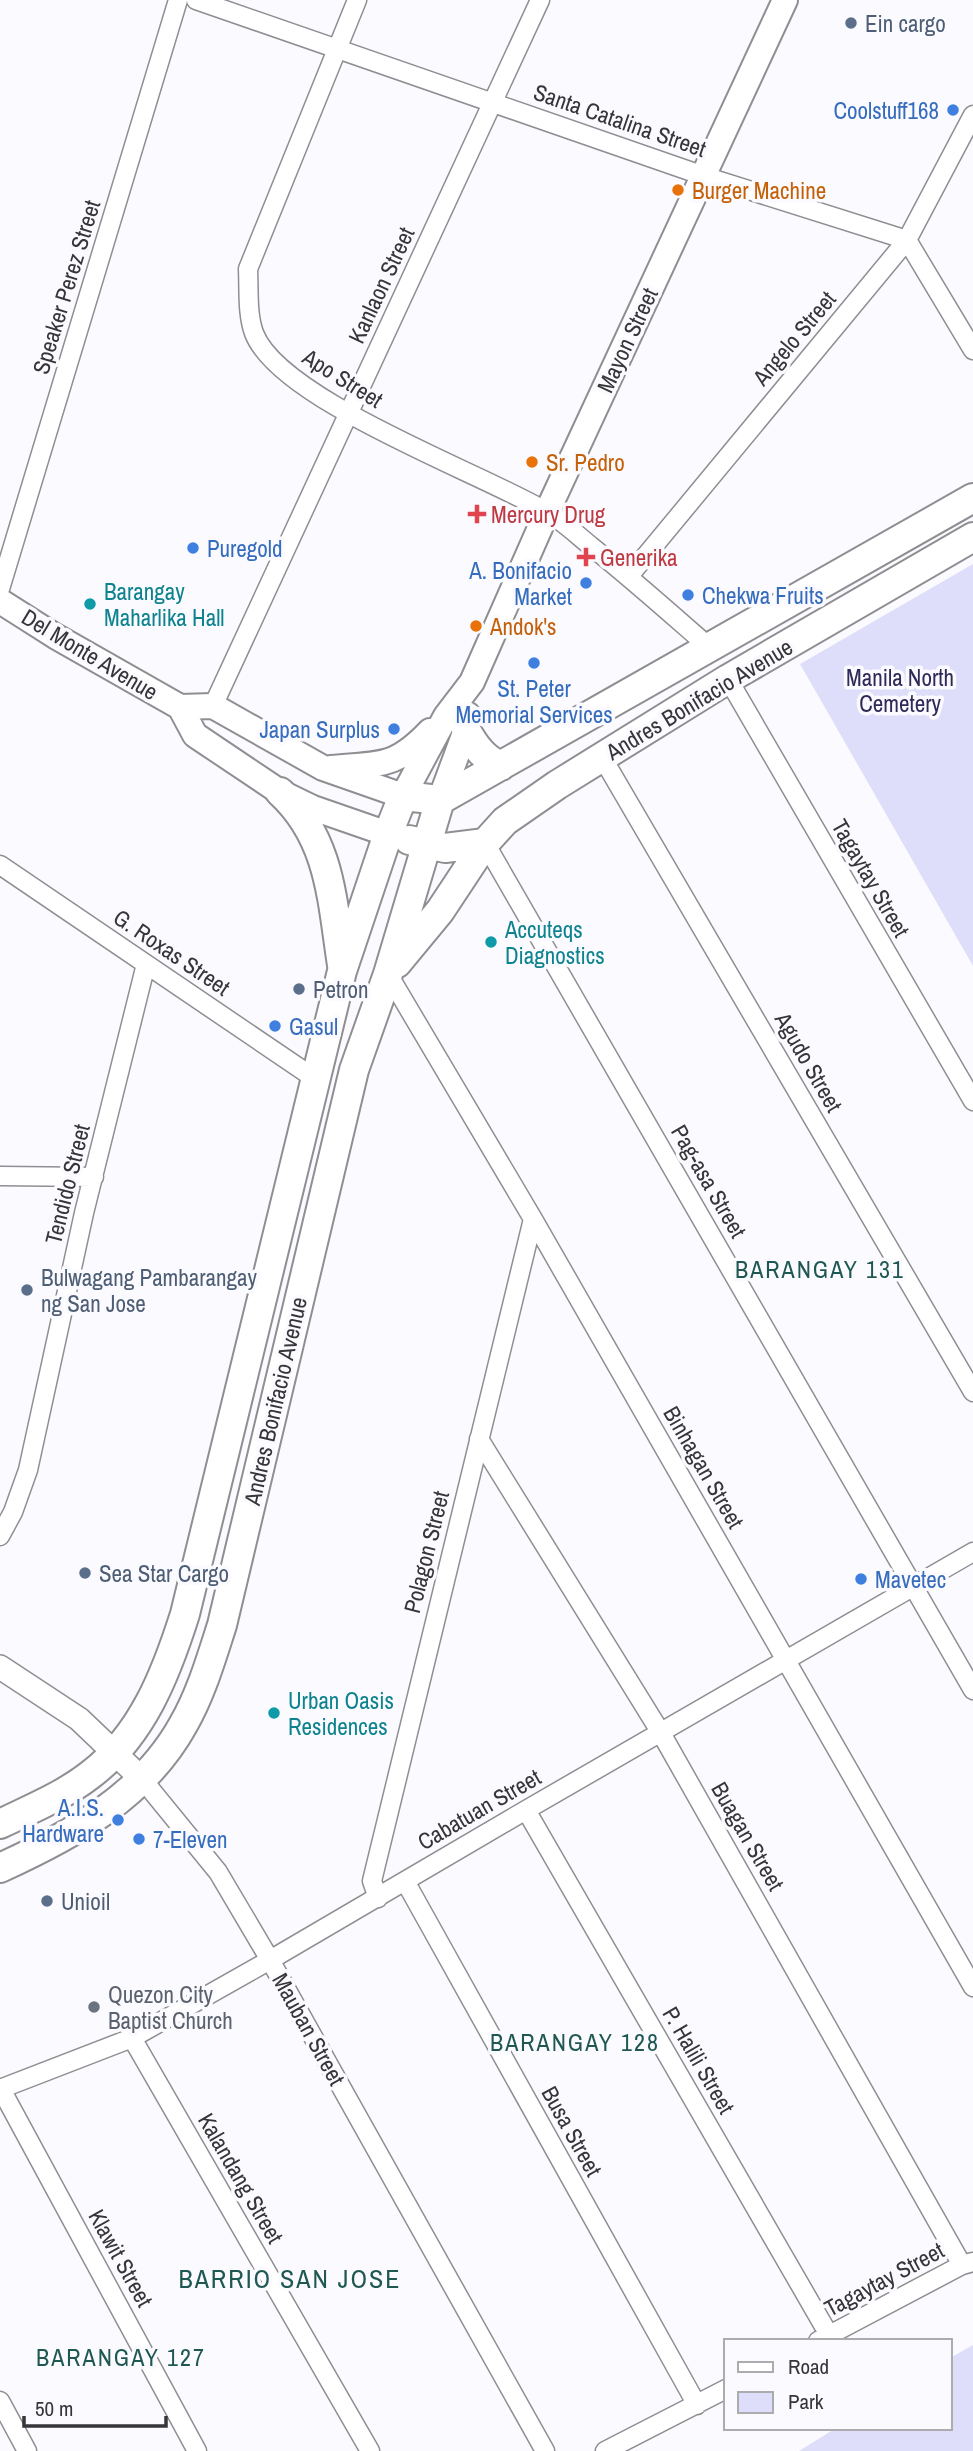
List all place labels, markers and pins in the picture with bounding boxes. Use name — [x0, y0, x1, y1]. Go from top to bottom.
place label: Ein cargo — [865, 8, 946, 39]
marker: Ein cargo — [843, 15, 859, 31]
place label: Coolstuff168 — [833, 95, 939, 126]
marker: Coolstuff168 — [945, 102, 961, 118]
place label: Burger Machine — [692, 175, 826, 206]
marker: Burger Machine — [670, 182, 686, 198]
place label: Sr. Pedro — [546, 447, 625, 478]
marker: Sr. Pedro — [524, 454, 540, 470]
place label: Mercury Drug — [491, 499, 606, 530]
marker: Mercury Drug — [469, 506, 485, 522]
place label: Puregold — [207, 533, 283, 564]
marker: Puregold — [185, 540, 201, 556]
place label: Generika — [600, 542, 678, 573]
marker: Generika — [578, 549, 594, 565]
place label: A. Bonifacio Market — [468, 555, 572, 612]
marker: A. Bonifacio Market — [578, 575, 594, 591]
place label: Barangay Maharlika Hall — [104, 576, 225, 633]
place label: Chekwa Fruits — [702, 580, 824, 611]
marker: Chekwa Fruits — [680, 587, 696, 603]
marker: Barangay Maharlika Hall — [82, 596, 98, 612]
place label: Andok's — [489, 611, 557, 642]
marker: Andok's — [468, 618, 484, 634]
marker: St. Peter Memorial Services — [526, 655, 542, 671]
place label: St. Peter Memorial Services — [455, 673, 613, 730]
place label: Japan Surplus — [259, 714, 380, 745]
marker: Japan Surplus — [386, 721, 402, 737]
place label: Accuteqs Diagnostics — [504, 914, 605, 971]
marker: Accuteqs Diagnostics — [483, 934, 499, 950]
place label: Petron — [313, 974, 369, 1005]
marker: Petron — [291, 981, 307, 997]
place label: Gasul — [289, 1011, 338, 1042]
marker: Gasul — [267, 1018, 283, 1034]
place label: Bulwagang Pambarangay ng San Jose — [41, 1262, 258, 1319]
marker: Bulwagang Pambarangay ng San Jose — [19, 1282, 35, 1298]
place label: Sea Star Cargo — [99, 1558, 229, 1589]
place label: Mavetec — [875, 1564, 946, 1595]
marker: Sea Star Cargo — [77, 1565, 93, 1581]
marker: Mavetec — [853, 1571, 869, 1587]
place label: Urban Oasis Residences — [288, 1685, 394, 1742]
marker: Urban Oasis Residences — [266, 1705, 282, 1721]
place label: A.I.S. Hardware — [22, 1792, 104, 1849]
marker: A.I.S. Hardware — [110, 1812, 126, 1828]
place label: 7-Eleven — [153, 1824, 227, 1855]
marker: 7-Eleven — [131, 1831, 147, 1847]
place label: Unioil — [61, 1886, 110, 1917]
marker: Unioil — [39, 1893, 55, 1909]
place label: Quezon City Baptist Church — [108, 1979, 233, 2036]
marker: Quezon City Baptist Church — [86, 1999, 102, 2015]

